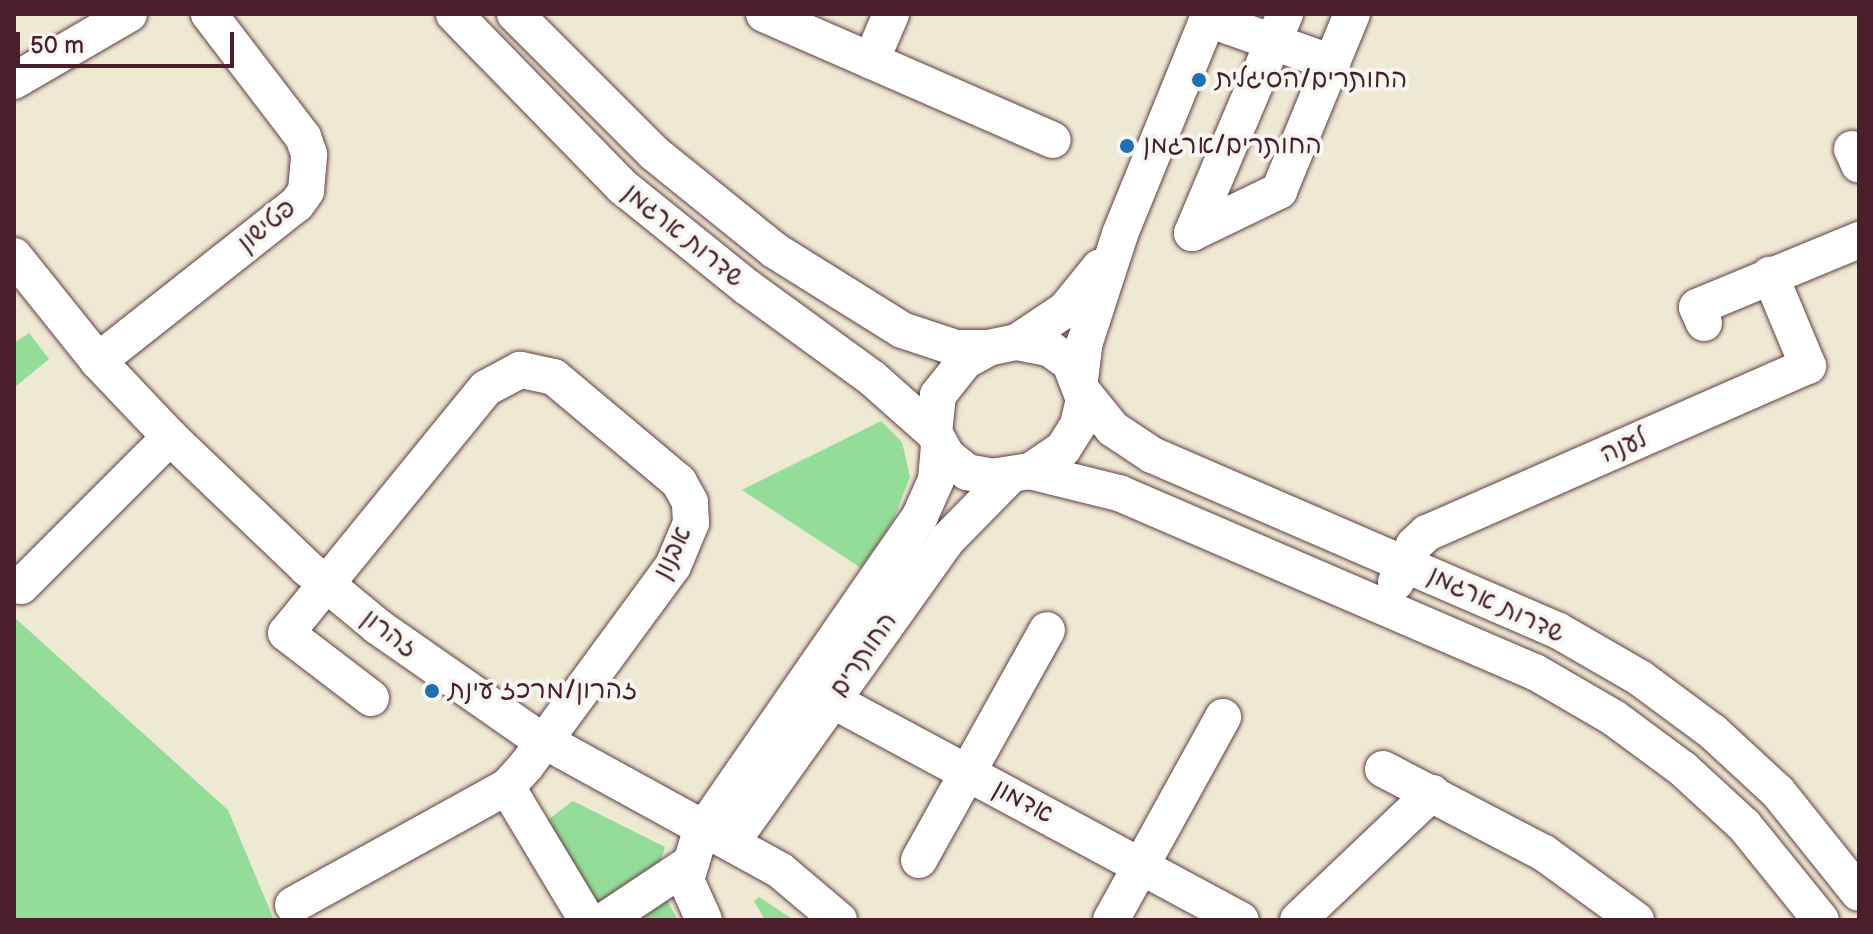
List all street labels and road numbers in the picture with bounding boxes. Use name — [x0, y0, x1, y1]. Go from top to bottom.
street label: שדרות ארגמן — [616, 178, 750, 294]
street label: פטישון — [231, 193, 303, 259]
street label: לענה — [1596, 423, 1652, 471]
street label: אבנון — [647, 521, 699, 585]
street label: שדרות ארגמן — [1423, 560, 1569, 650]
street label: זהרון — [355, 603, 423, 665]
street label: החותרים — [824, 607, 904, 703]
street label: אדמון — [987, 773, 1059, 831]

